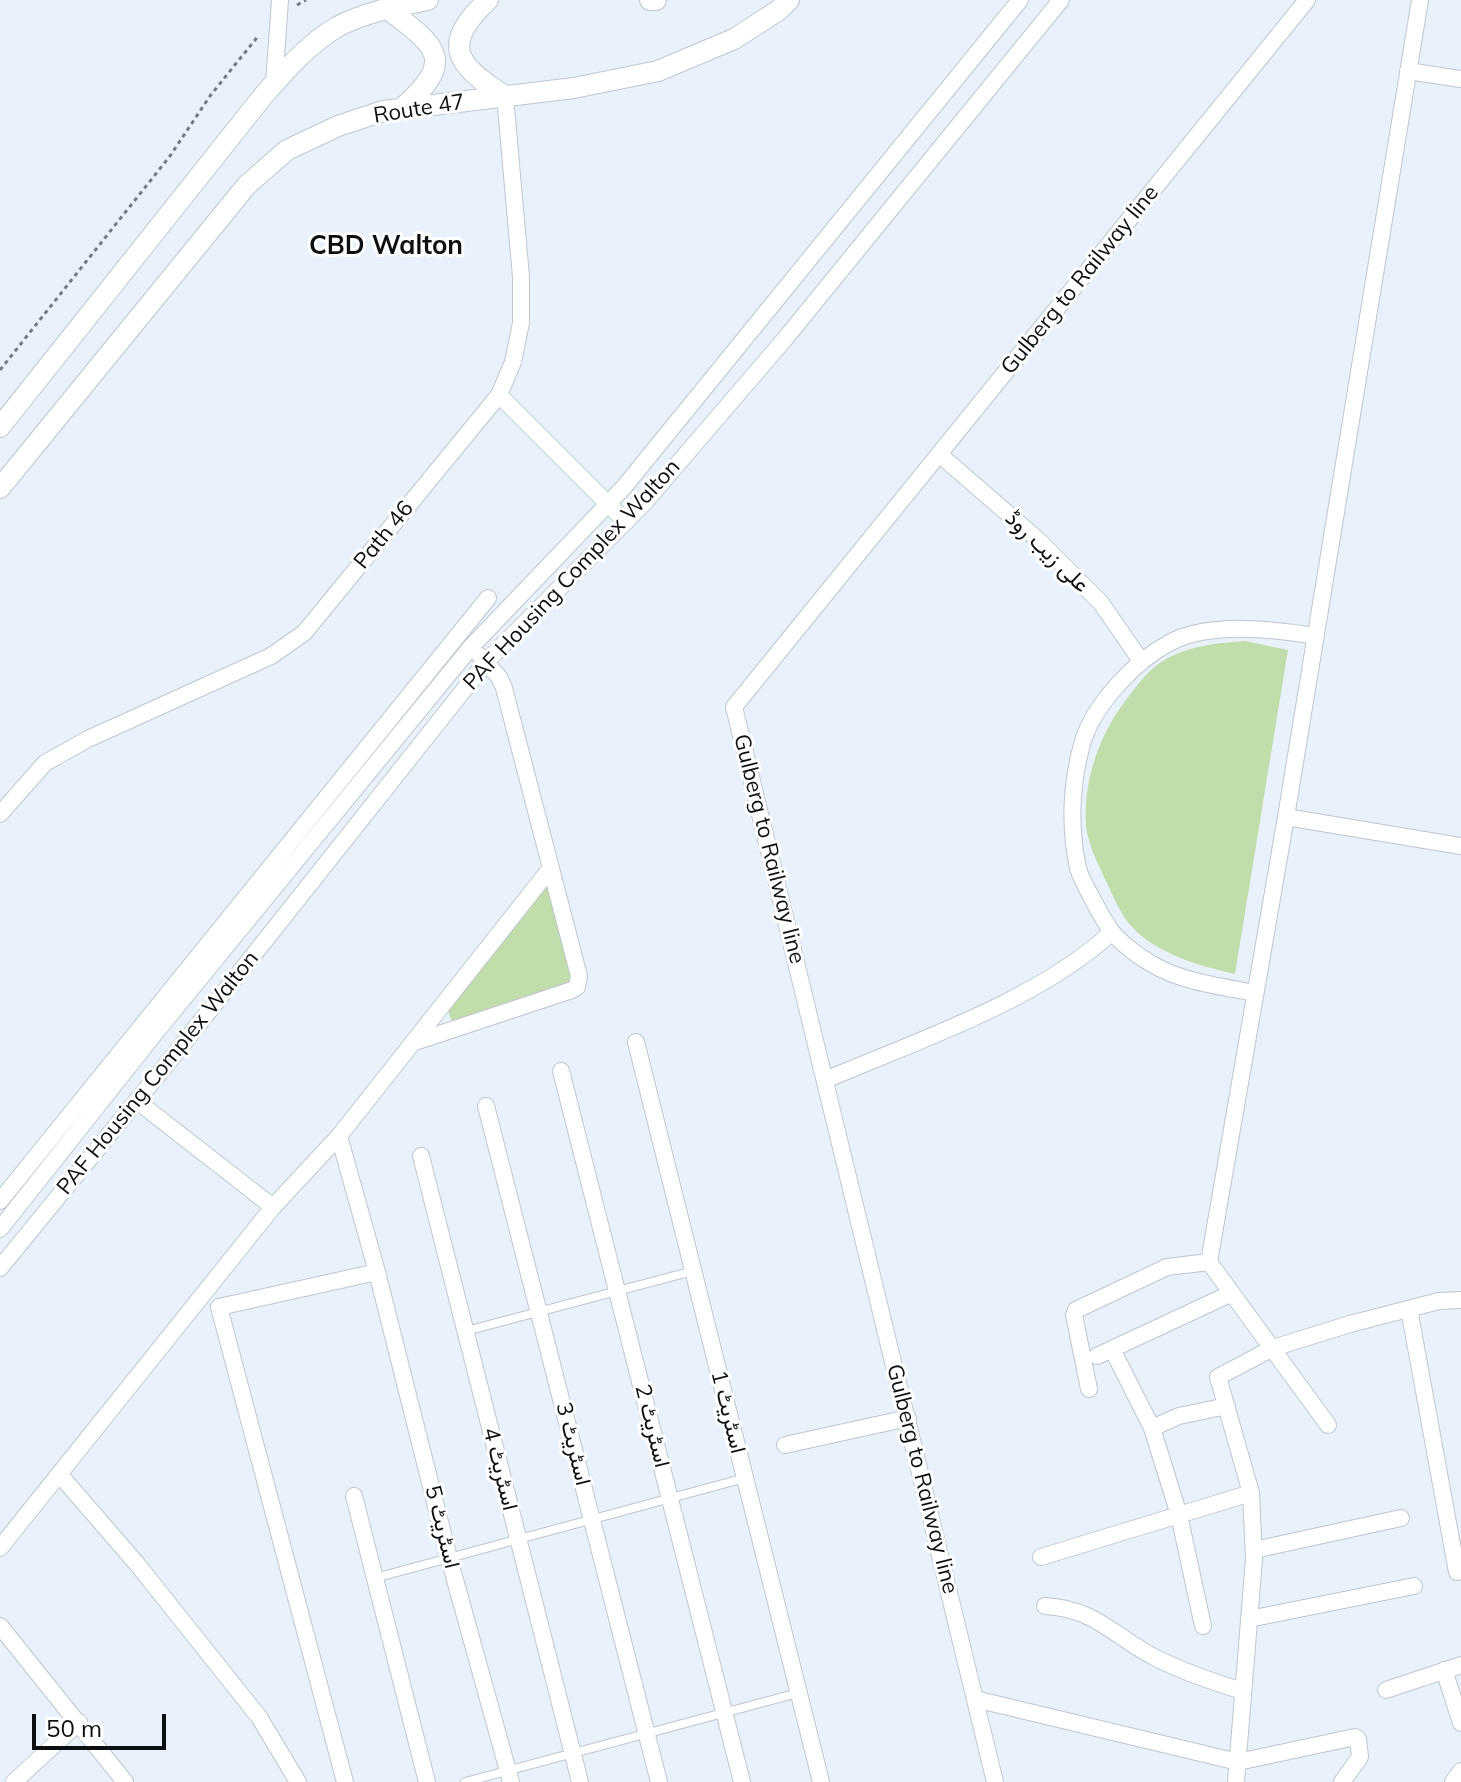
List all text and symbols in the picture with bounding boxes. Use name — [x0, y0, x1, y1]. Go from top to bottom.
street label: Route 47 — [372, 89, 466, 129]
street label: Gulberg to Railway line — [996, 180, 1164, 380]
district label: CBD Walton — [309, 230, 463, 262]
street label: PAF Housing Complex Walton — [458, 454, 686, 696]
street label: Path 46 — [349, 496, 419, 574]
street label: علی زیب روڈ — [1000, 505, 1094, 599]
street label: Gulberg to Railway line — [728, 732, 810, 966]
street label: PAF Housing Complex Walton — [52, 946, 264, 1200]
street label: Gulberg to Railway line — [881, 1362, 963, 1596]
street label: اسٹریٹ 1 — [705, 1368, 751, 1456]
street label: اسٹریٹ 2 — [629, 1382, 675, 1470]
street label: اسٹریٹ 3 — [550, 1400, 596, 1488]
street label: اسٹریٹ 4 — [477, 1425, 523, 1513]
street label: اسٹریٹ 5 — [419, 1483, 465, 1571]
scale bar — [36, 1698, 170, 1748]
text: 50 m — [46, 1713, 102, 1743]

